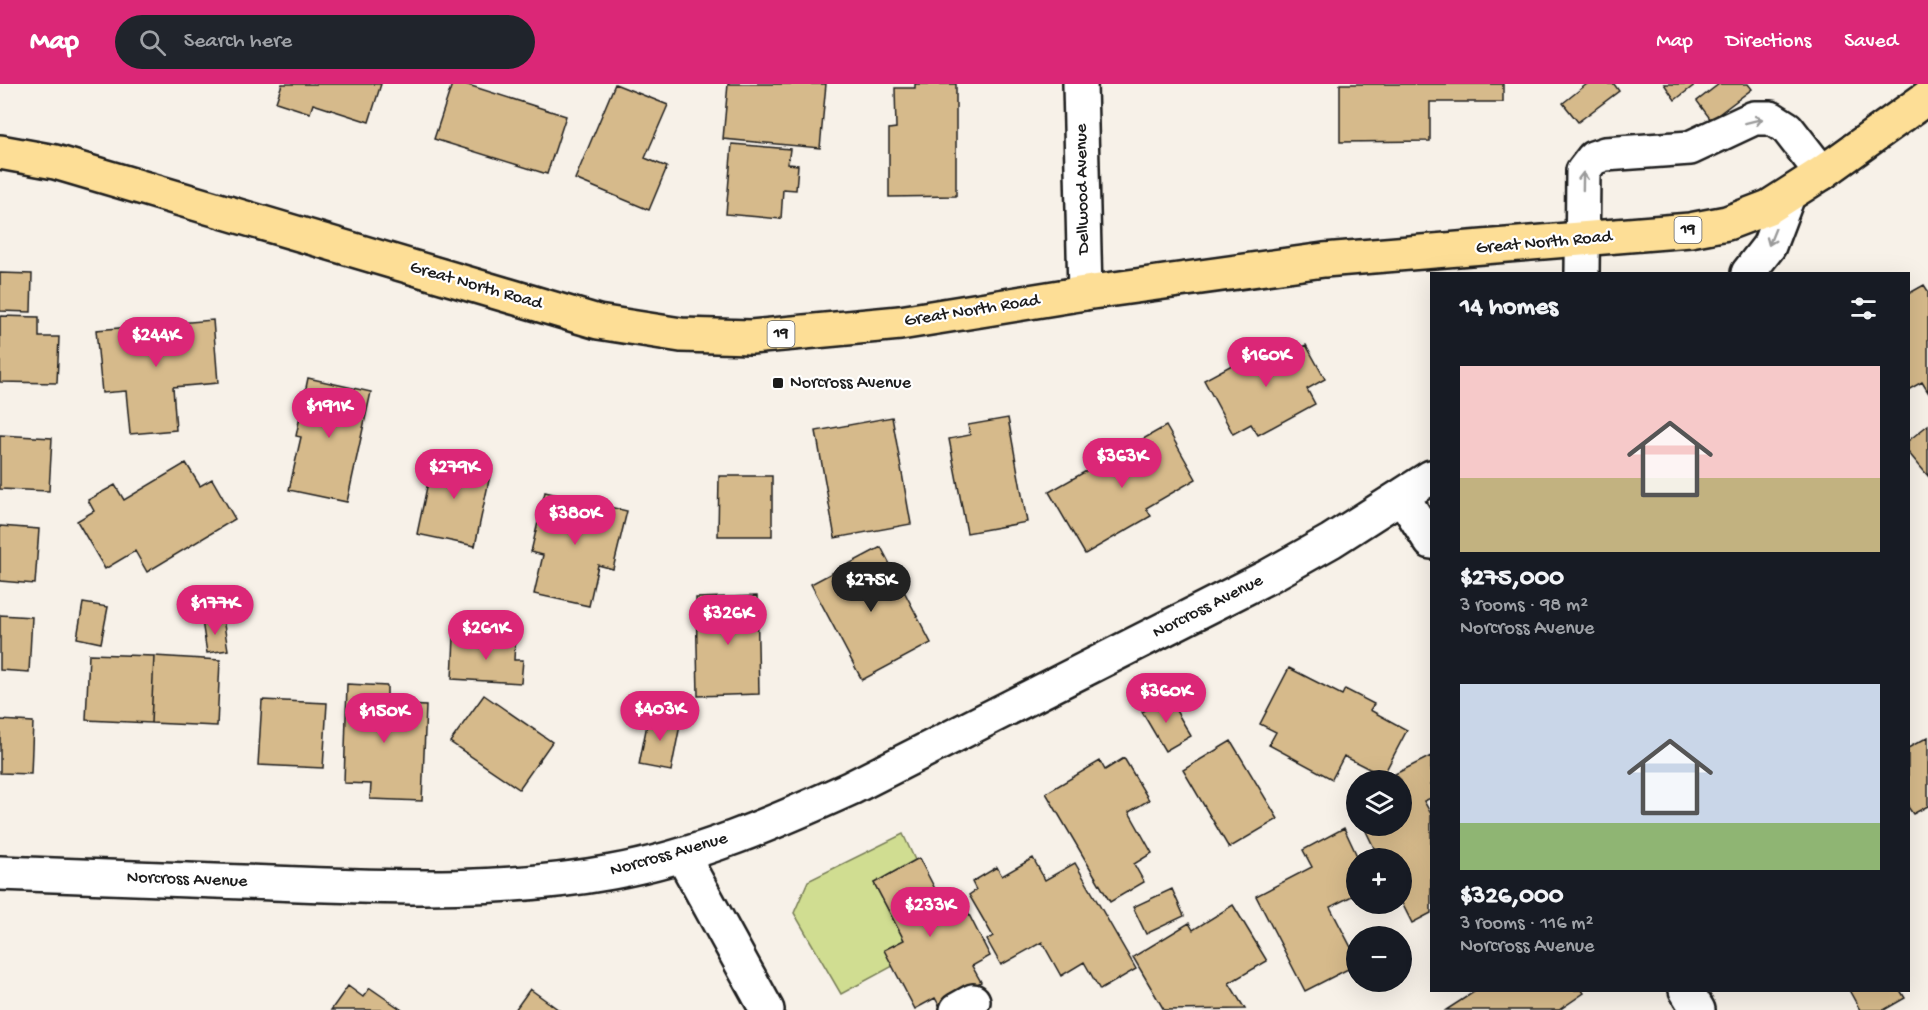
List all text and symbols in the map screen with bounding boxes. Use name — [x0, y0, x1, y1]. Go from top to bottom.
search box — [115, 15, 535, 69]
text: Map — [30, 26, 79, 59]
icon: search — [136, 26, 169, 59]
text: Search here — [184, 29, 292, 55]
text: Map — [1656, 30, 1693, 55]
text: Directions — [1726, 30, 1811, 55]
text: Saved — [1844, 30, 1898, 55]
one-way arrow — [1744, 114, 1763, 126]
street label: Dellwood Avenue — [1071, 123, 1095, 255]
one-way arrow — [1577, 172, 1589, 192]
road number: 19 — [1674, 217, 1702, 243]
street label: Great North Road — [1475, 226, 1614, 259]
one-way arrow — [1766, 227, 1777, 245]
street label: Great North Road — [407, 257, 546, 315]
street label: Great North Road — [903, 290, 1043, 332]
icon: filters — [1847, 292, 1880, 325]
text: 14 homes — [1460, 293, 1558, 324]
pin: $244K — [114, 317, 198, 368]
road number: 19 — [768, 321, 794, 347]
text: $244K — [132, 325, 180, 348]
pin: $160K — [1224, 337, 1308, 388]
text: $160K — [1241, 345, 1291, 368]
place label: Norcross Avenue — [790, 373, 912, 394]
marker: Norcross Avenue — [771, 376, 785, 390]
pin: $191K — [287, 388, 371, 439]
text: $191K — [306, 396, 352, 419]
icon: home — [1616, 405, 1724, 513]
pin: $363K — [1080, 438, 1164, 489]
text: $363K — [1097, 446, 1147, 469]
pin: $279K — [412, 449, 496, 500]
text: $279K — [429, 457, 479, 480]
pin: $380K — [533, 495, 617, 546]
text: $380K — [549, 503, 601, 526]
pin: $275K — [829, 562, 913, 613]
text: $275,000 — [1460, 564, 1564, 595]
text: $275K — [846, 570, 896, 593]
street label: Norcross Avenue — [1149, 570, 1267, 644]
pin: $177K — [173, 585, 257, 636]
text: $177K — [191, 593, 239, 616]
pin: $326K — [686, 595, 770, 646]
text: 3 rooms · 98 m² — [1460, 595, 1588, 618]
text: $326K — [703, 603, 753, 626]
pin: $261K — [444, 610, 528, 661]
text: $261K — [462, 618, 510, 641]
text: Norcross Avenue — [1460, 618, 1594, 641]
pin: $360K — [1124, 673, 1208, 724]
text: $360K — [1140, 681, 1192, 704]
pin: $403K — [618, 691, 702, 742]
pin: $150K — [342, 693, 426, 744]
text: $403K — [634, 699, 686, 722]
text: $150K — [359, 701, 409, 724]
icon: home — [1616, 723, 1724, 831]
map controls — [1346, 770, 1412, 992]
button: layers — [1346, 770, 1412, 836]
street label: Norcross Avenue — [608, 828, 731, 882]
button: + — [1346, 848, 1412, 914]
street label: Norcross Avenue — [126, 867, 249, 893]
text: $326,000 — [1460, 882, 1564, 913]
pin: $233K — [888, 887, 972, 938]
text: $233K — [905, 895, 955, 918]
text: 3 rooms · 116 m² — [1460, 913, 1593, 936]
button: − — [1346, 926, 1412, 992]
text: Norcross Avenue — [1460, 936, 1594, 959]

